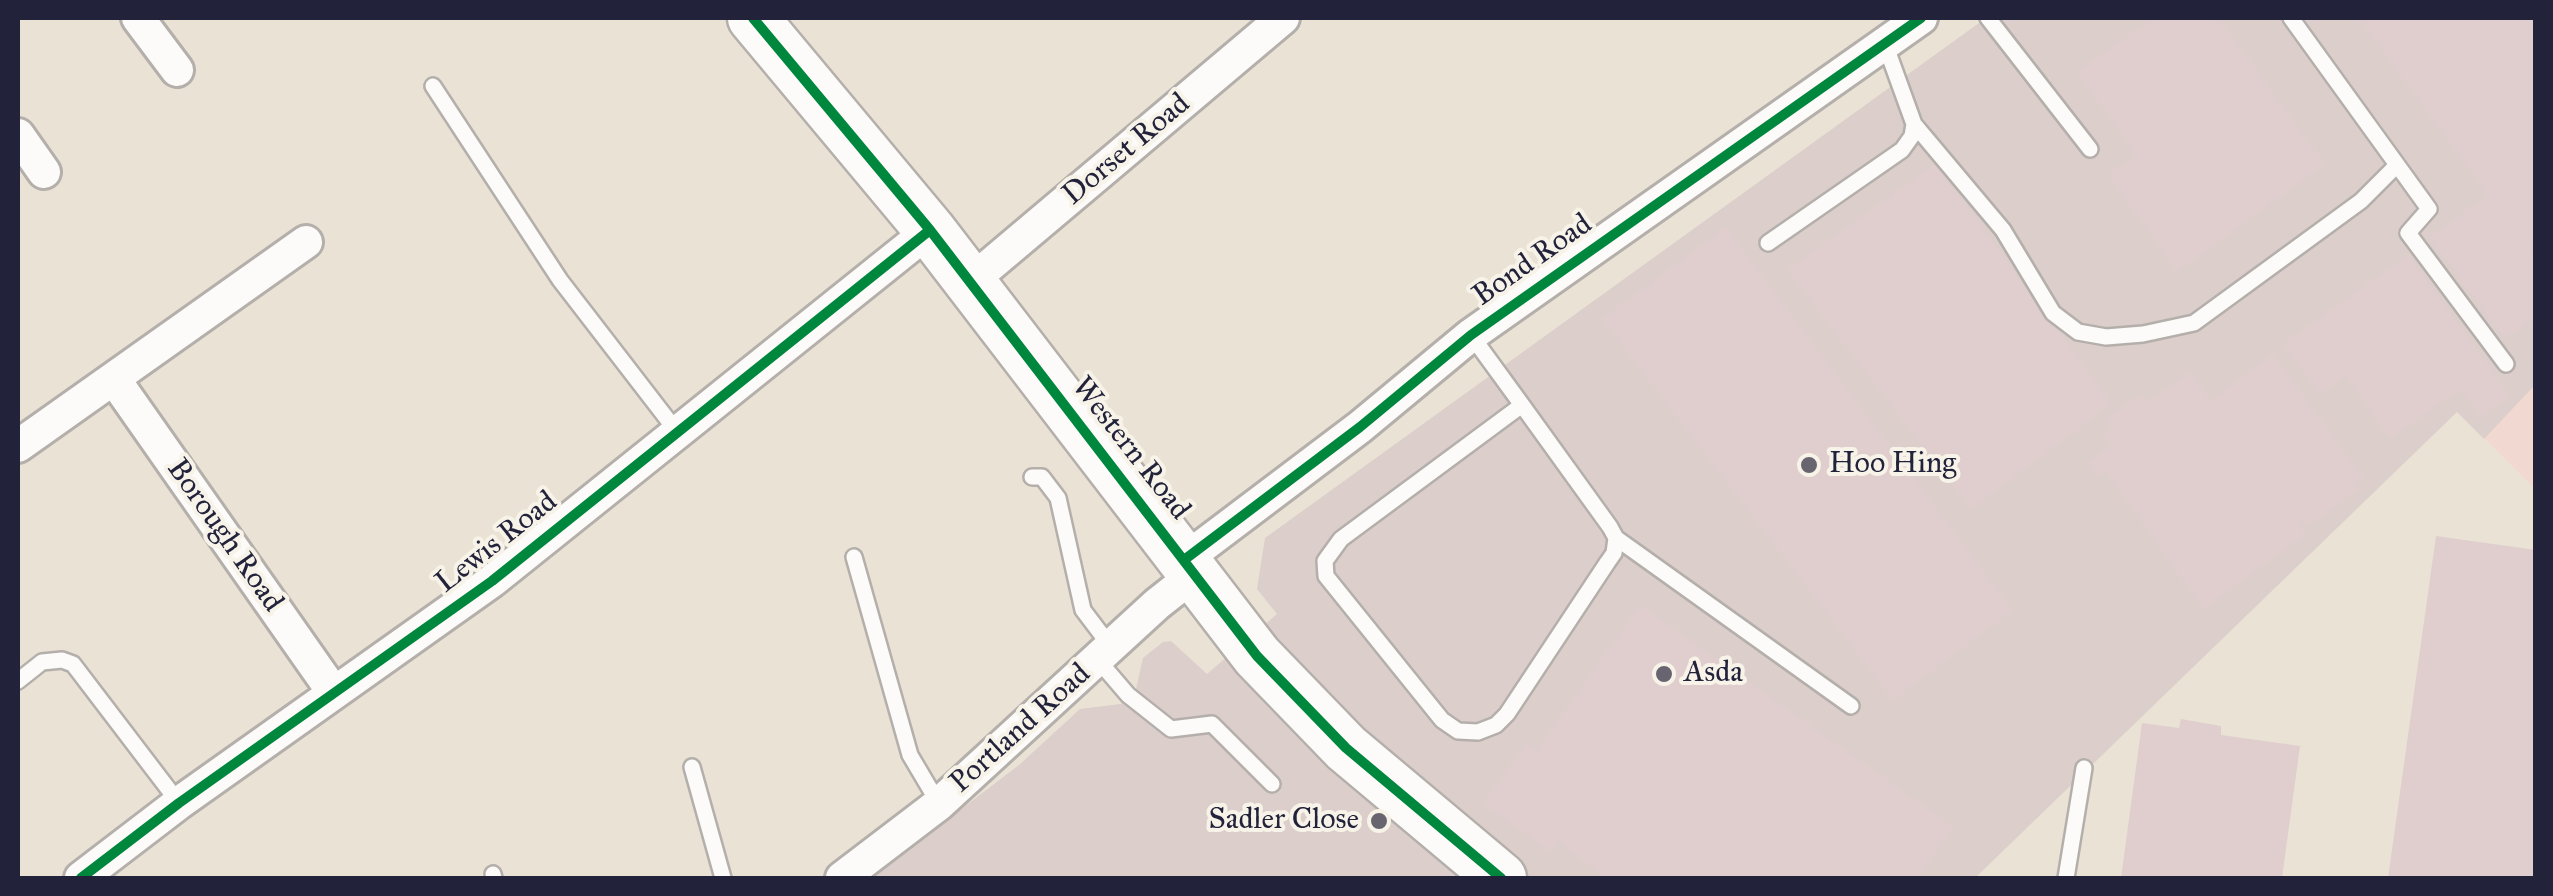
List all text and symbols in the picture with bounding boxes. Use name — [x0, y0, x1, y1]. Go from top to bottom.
street label: Dorset Road — [1056, 87, 1198, 213]
street label: Bond Road — [1467, 207, 1599, 315]
street label: Western Road — [1063, 370, 1197, 528]
place label: Hoo Hing — [1829, 447, 1956, 483]
street label: Borough Road — [158, 453, 290, 619]
marker: Hoo Hing — [1798, 454, 1820, 476]
street label: Lewis Road — [429, 485, 565, 601]
place label: Asda — [1684, 656, 1743, 692]
street label: Portland Road — [944, 657, 1098, 801]
marker: Asda — [1653, 663, 1675, 685]
place label: Sadler Close — [1209, 803, 1359, 839]
marker: Sadler Close — [1368, 810, 1390, 832]

